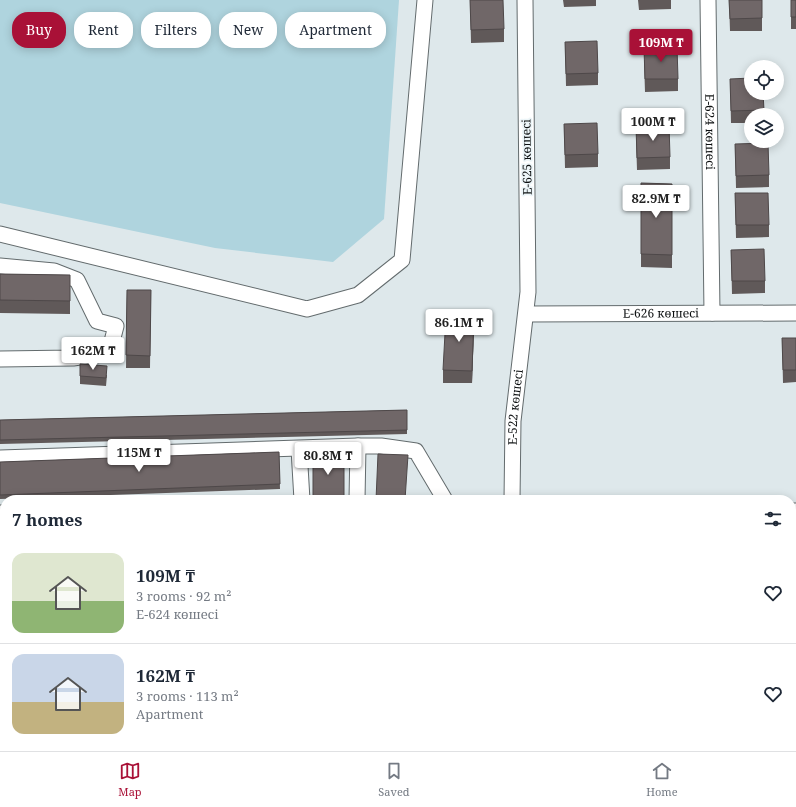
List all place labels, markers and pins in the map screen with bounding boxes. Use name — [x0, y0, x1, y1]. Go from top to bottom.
pin: 109M ₸ — [628, 29, 694, 63]
pin: 100M ₸ — [620, 108, 686, 142]
pin: 82.9M ₸ — [619, 185, 693, 219]
pin: 86.1M ₸ — [422, 309, 496, 343]
pin: 162M ₸ — [60, 337, 126, 371]
pin: 115M ₸ — [106, 439, 172, 473]
pin: 80.8M ₸ — [291, 442, 365, 476]

